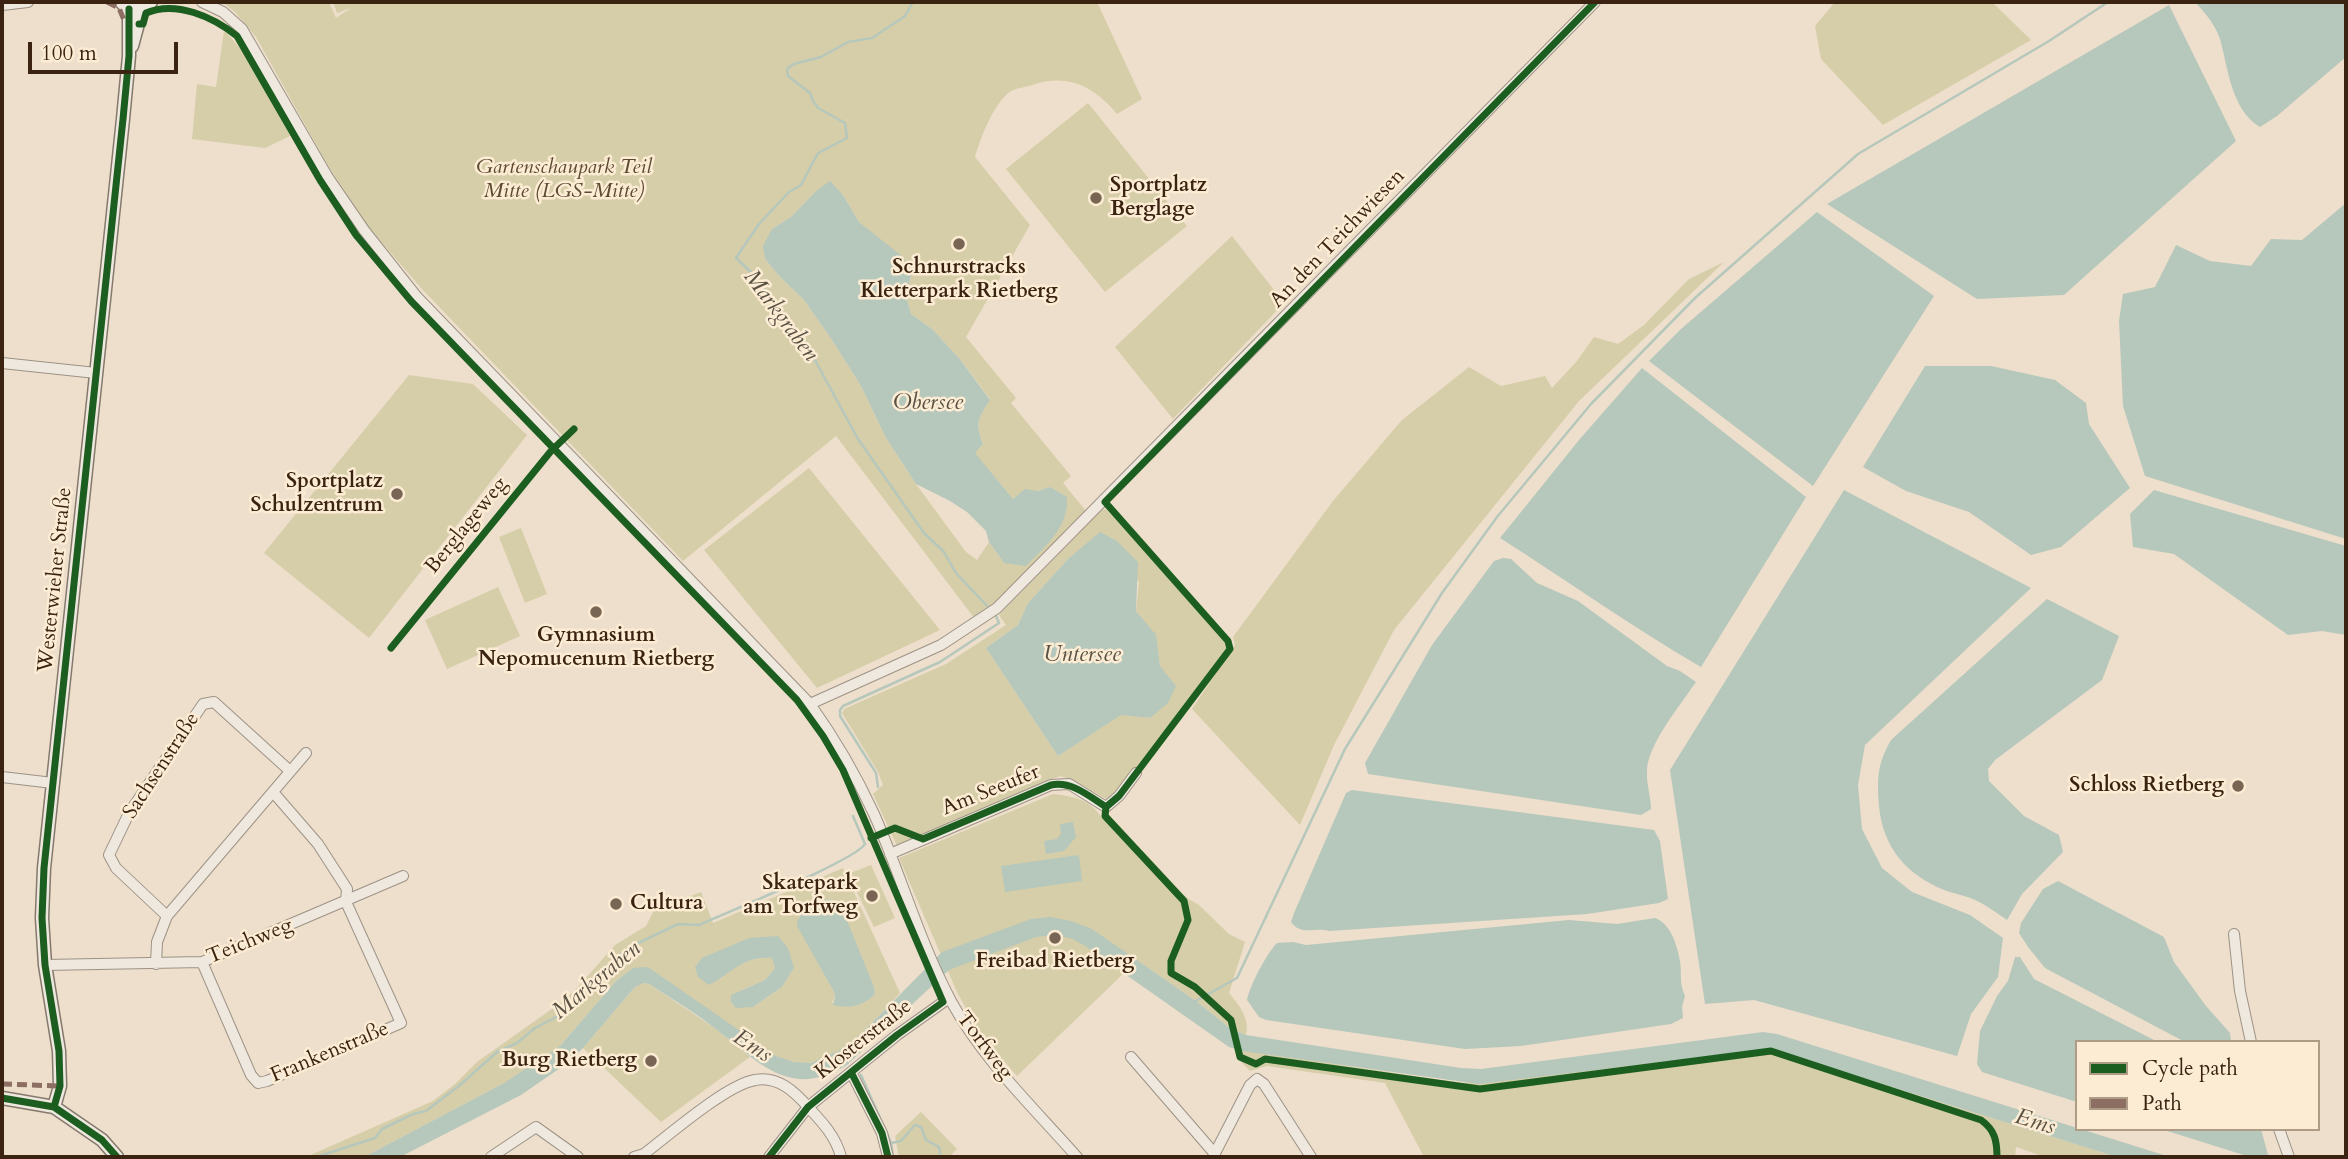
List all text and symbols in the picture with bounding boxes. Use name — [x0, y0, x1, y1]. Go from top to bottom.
scale bar — [32, 28, 182, 72]
text: 100 m — [41, 39, 97, 68]
park label: Gartenschaupark Teil Mitte (LGS-Mitte) — [476, 155, 652, 205]
street label: An den Teichwiesen — [1265, 164, 1411, 314]
place label: Sportplatz Berglage — [1110, 173, 1207, 223]
marker: Sportplatz Berglage — [1088, 190, 1104, 206]
marker: Schnurstracks Kletterpark Rietberg — [951, 236, 967, 252]
place label: Schnurstracks Kletterpark Rietberg — [860, 255, 1058, 305]
water label: Markgraben — [737, 265, 823, 367]
water label: Obersee — [893, 390, 963, 418]
place label: Sportplatz Schulzentrum — [250, 469, 383, 519]
street label: Berglageweg — [420, 473, 514, 579]
street label: Westerwieher Straße — [34, 486, 78, 674]
marker: Sportplatz Schulzentrum — [389, 486, 405, 502]
marker: Gymnasium Nepomucenum Rietberg — [588, 604, 604, 620]
place label: Gymnasium Nepomucenum Rietberg — [478, 623, 714, 673]
water label: Untersee — [1043, 642, 1121, 670]
street label: Sachsenstraße — [118, 708, 206, 824]
street label: Am Seeufer — [939, 760, 1043, 822]
place label: Schloss Rietberg — [2069, 773, 2224, 799]
marker: Schloss Rietberg — [2230, 778, 2246, 794]
place label: Skatepark am Torfweg — [743, 871, 858, 921]
marker: Skatepark am Torfweg — [864, 888, 880, 904]
place label: Cultura — [630, 891, 703, 917]
marker: Cultura — [608, 896, 624, 912]
street label: Teichweg — [204, 913, 296, 971]
marker: Freibad Rietberg — [1047, 930, 1063, 946]
water label: Markgraben — [547, 936, 647, 1026]
place label: Freibad Rietberg — [976, 949, 1134, 975]
street label: Klosterstraße — [811, 994, 917, 1086]
street label: Torfweg — [950, 1007, 1018, 1085]
street label: Frankenstraße — [267, 1017, 393, 1089]
water label: Ems — [727, 1024, 777, 1070]
legend — [2075, 1040, 2320, 1131]
place label: Burg Rietberg — [501, 1048, 637, 1074]
marker: Burg Rietberg — [643, 1053, 659, 1069]
text: Cycle path — [2142, 1054, 2238, 1083]
text: Path — [2142, 1089, 2182, 1118]
water label: Ems — [2012, 1104, 2058, 1142]

